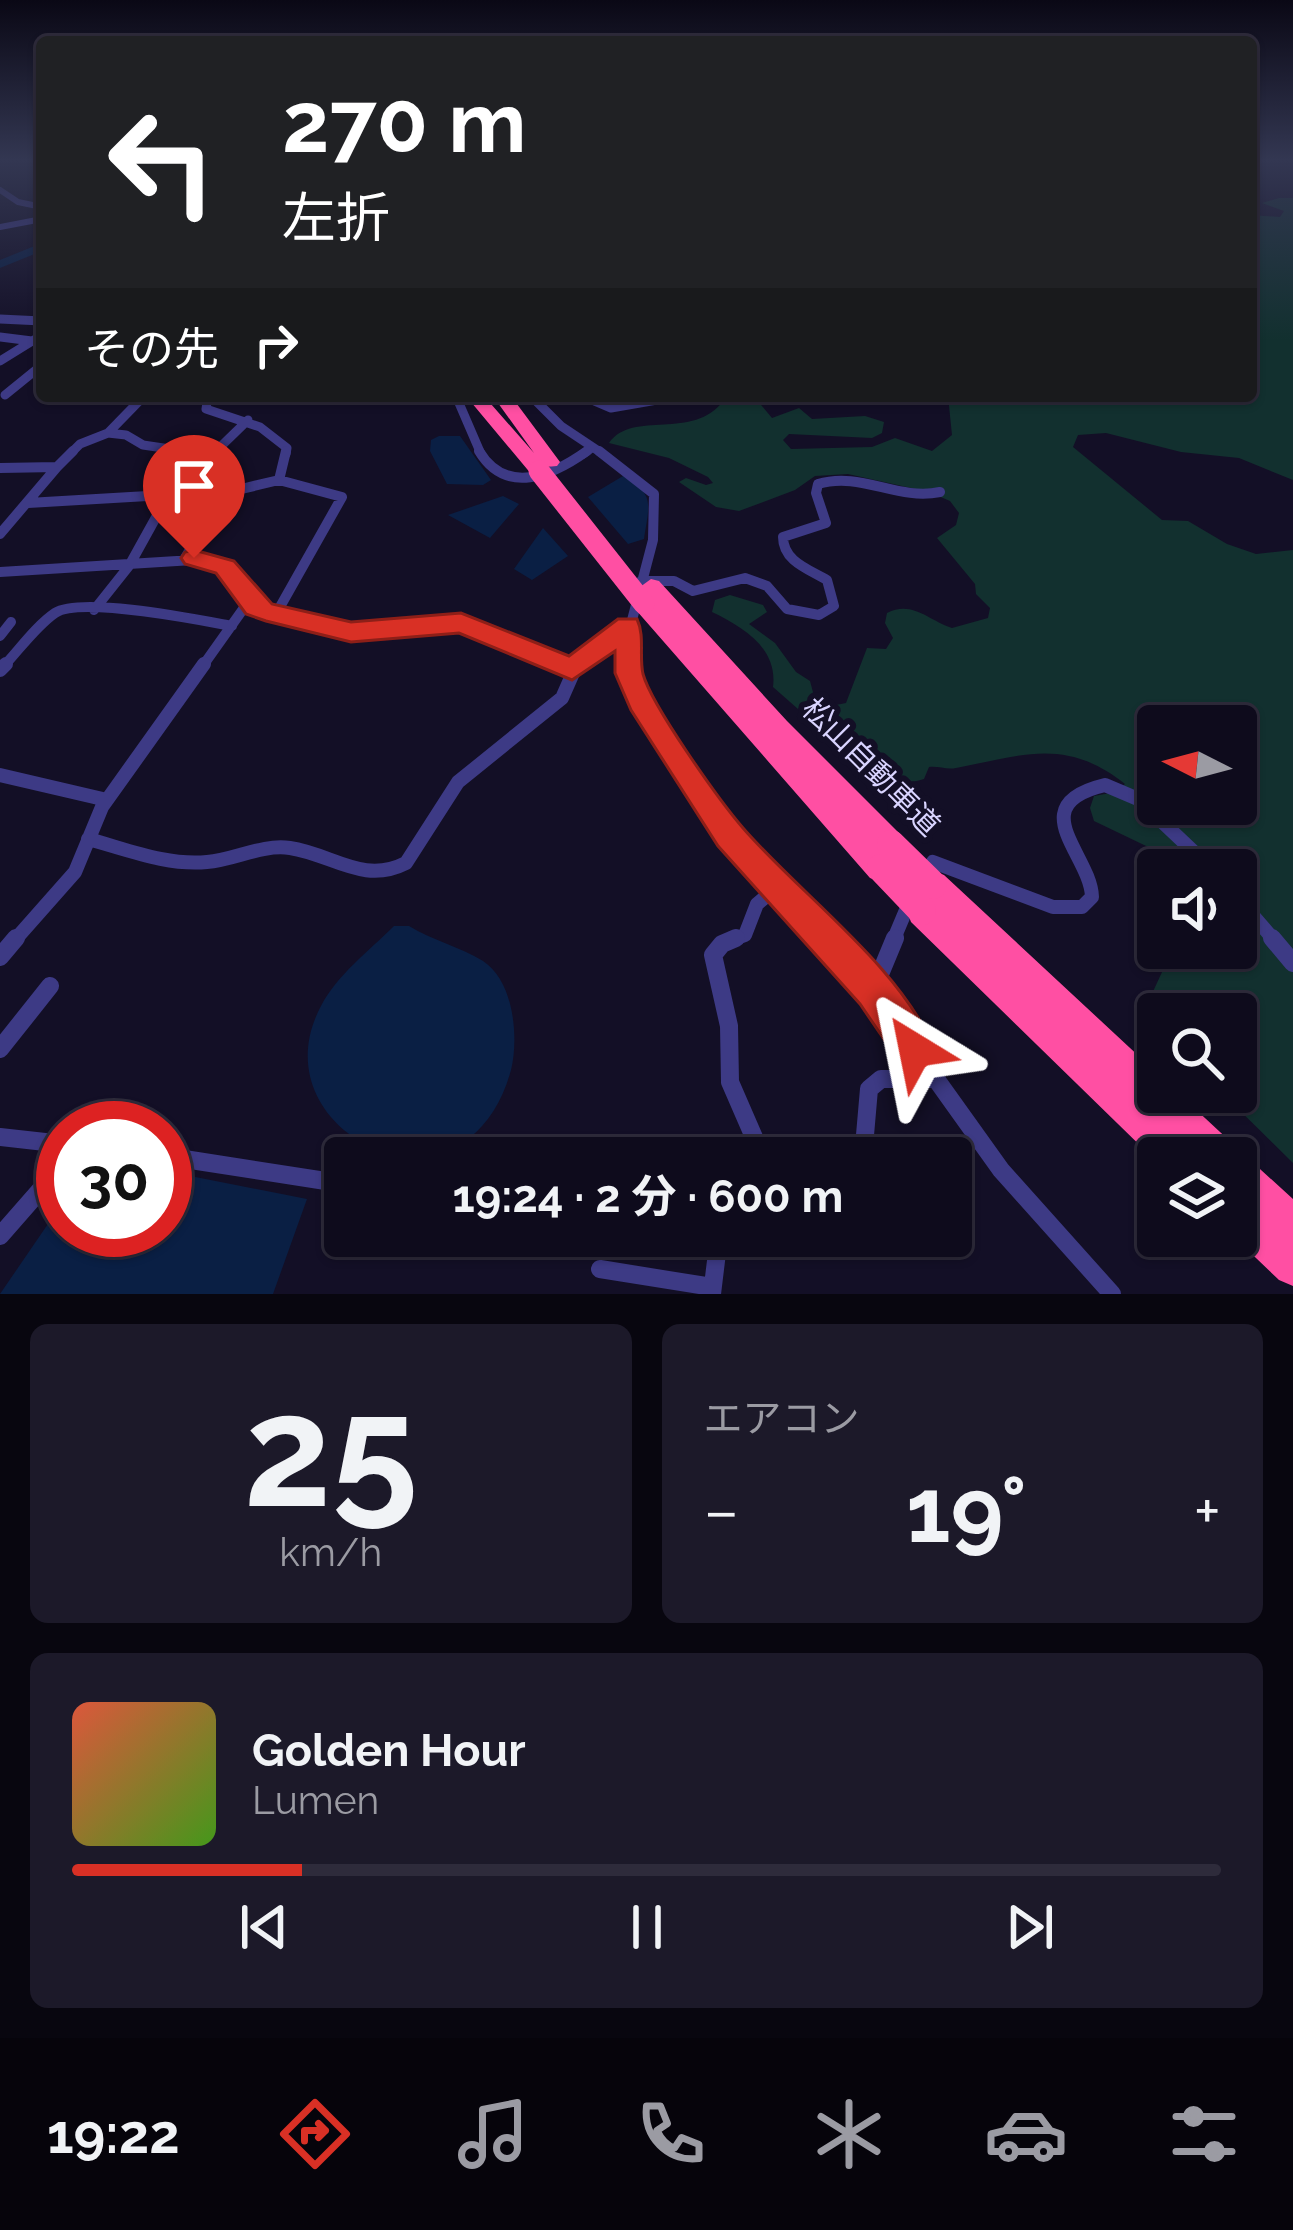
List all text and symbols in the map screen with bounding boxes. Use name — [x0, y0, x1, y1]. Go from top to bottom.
text: 270 m — [282, 73, 526, 172]
icon: left — [84, 84, 240, 240]
text: 左折 — [282, 186, 390, 250]
icon: right — [243, 312, 309, 378]
text: その先 — [84, 323, 219, 376]
pin — [143, 435, 245, 558]
icon: arrive — [161, 453, 227, 519]
street label: 松山自動車道 — [795, 691, 947, 843]
north arrow — [1137, 705, 1257, 825]
map controls — [1137, 705, 1257, 1257]
button: sound — [1137, 849, 1257, 969]
position arrow — [852, 987, 978, 1113]
button: search — [1137, 993, 1257, 1113]
speed limit sign: 30 — [36, 1101, 192, 1257]
button: layers — [1137, 1137, 1257, 1257]
text: 19:24 · 2 分 · 600 m — [453, 1170, 843, 1223]
text: 25 — [244, 1359, 418, 1543]
text: エアコン — [704, 1395, 860, 1441]
text: 19° — [906, 1457, 1027, 1563]
text: − — [704, 1472, 739, 1549]
text: + — [1194, 1472, 1221, 1549]
text: km/h — [279, 1529, 382, 1575]
text: Golden Hour — [252, 1724, 526, 1777]
text: Lumen — [252, 1777, 379, 1823]
icon: previous — [231, 1894, 297, 1960]
icon: pause — [614, 1894, 680, 1960]
icon: next — [997, 1894, 1063, 1960]
icon: directions — [273, 2092, 357, 2176]
icon: music — [451, 2092, 535, 2176]
icon: phone — [629, 2092, 713, 2176]
icon: climate — [807, 2092, 891, 2176]
icon: car — [984, 2092, 1068, 2176]
icon: filters — [1162, 2092, 1246, 2176]
text: 19:22 — [47, 2102, 180, 2166]

